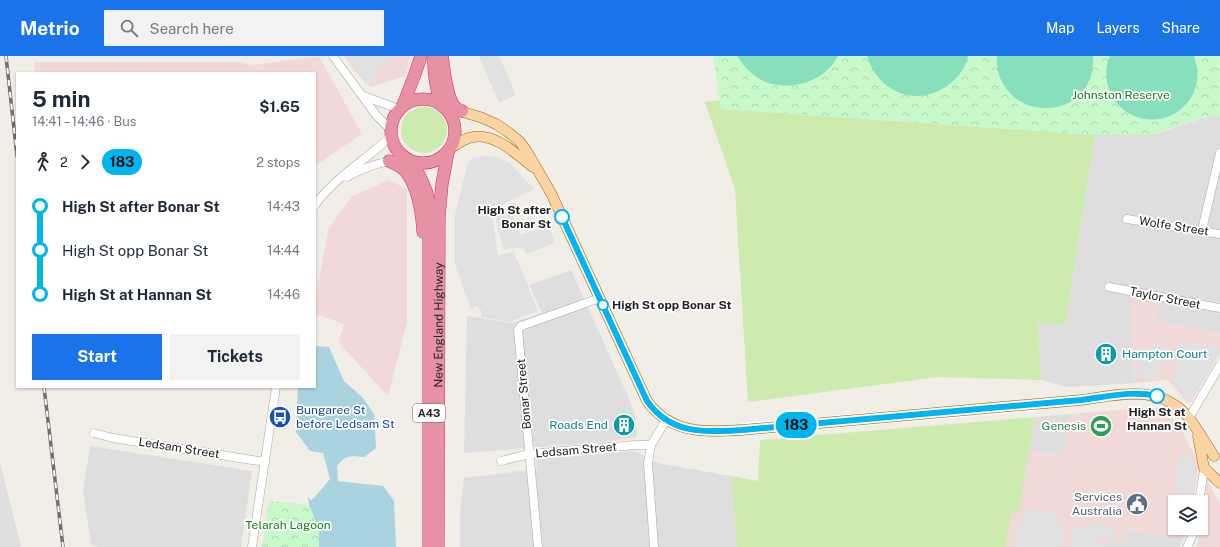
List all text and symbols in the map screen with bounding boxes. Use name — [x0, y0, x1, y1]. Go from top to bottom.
search box — [104, 10, 384, 46]
text: Metrio — [20, 17, 80, 39]
icon: search — [118, 17, 140, 39]
text: Search here — [150, 20, 234, 37]
text: Map — [1046, 20, 1074, 36]
text: Layers — [1096, 20, 1140, 36]
text: Share — [1162, 20, 1200, 36]
text: 5 min — [32, 86, 91, 112]
park label: Johnston Reserve — [1072, 88, 1170, 102]
text: $1.65 — [259, 98, 300, 115]
text: 14:41 – 14:46 · Bus — [32, 114, 136, 129]
icon: walk — [32, 151, 54, 173]
icon: forward — [74, 151, 96, 173]
text: 183 — [110, 154, 134, 170]
text: 2 — [60, 155, 68, 170]
text: 2 stops — [256, 155, 300, 170]
text: High St after Bonar St — [62, 198, 220, 215]
text: 14:43 — [267, 199, 300, 214]
place label: High St after Bonar St — [477, 203, 551, 231]
marker: High St after Bonar St — [554, 209, 570, 225]
street label: Wolfe Street — [1138, 214, 1210, 238]
text: High St opp Bonar St — [62, 242, 208, 259]
text: 14:44 — [267, 243, 300, 258]
street label: New England Highway — [431, 262, 446, 388]
street label: Taylor Street — [1128, 284, 1202, 312]
text: High St at Hannan St — [62, 286, 212, 303]
text: 14:46 — [267, 287, 300, 302]
place label: High St opp Bonar St — [612, 298, 732, 312]
marker: High St opp Bonar St — [597, 299, 609, 311]
button: Start — [32, 334, 162, 380]
button: Tickets — [170, 334, 300, 380]
building icon: Hampton Court — [1093, 341, 1119, 367]
place label: Hampton Court — [1122, 347, 1208, 361]
street label: Bonar Street — [514, 358, 534, 430]
marker: High St at Hannan St — [1149, 388, 1165, 404]
place label: Bungaree St before Ledsam St — [296, 403, 395, 431]
bus stop icon: Bungaree St before Ledsam St — [267, 404, 293, 430]
road number: A43 — [413, 404, 445, 422]
place label: High St at Hannan St — [1127, 405, 1187, 433]
building icon: Roads End — [611, 412, 637, 438]
line badge: 183 — [773, 412, 819, 438]
sports icon: Genesis — [1088, 413, 1114, 439]
text: 183 — [784, 417, 808, 433]
place label: Roads End — [549, 418, 608, 432]
place label: Genesis — [1042, 419, 1086, 433]
street label: Ledsam Street — [138, 435, 221, 461]
street label: Ledsam Street — [535, 439, 618, 461]
place label: Services Australia — [1072, 490, 1122, 518]
public building icon: Services Australia — [1124, 491, 1150, 517]
map controls — [1168, 495, 1208, 535]
button: layers — [1168, 495, 1208, 535]
park label: Telarah Lagoon — [245, 518, 331, 532]

